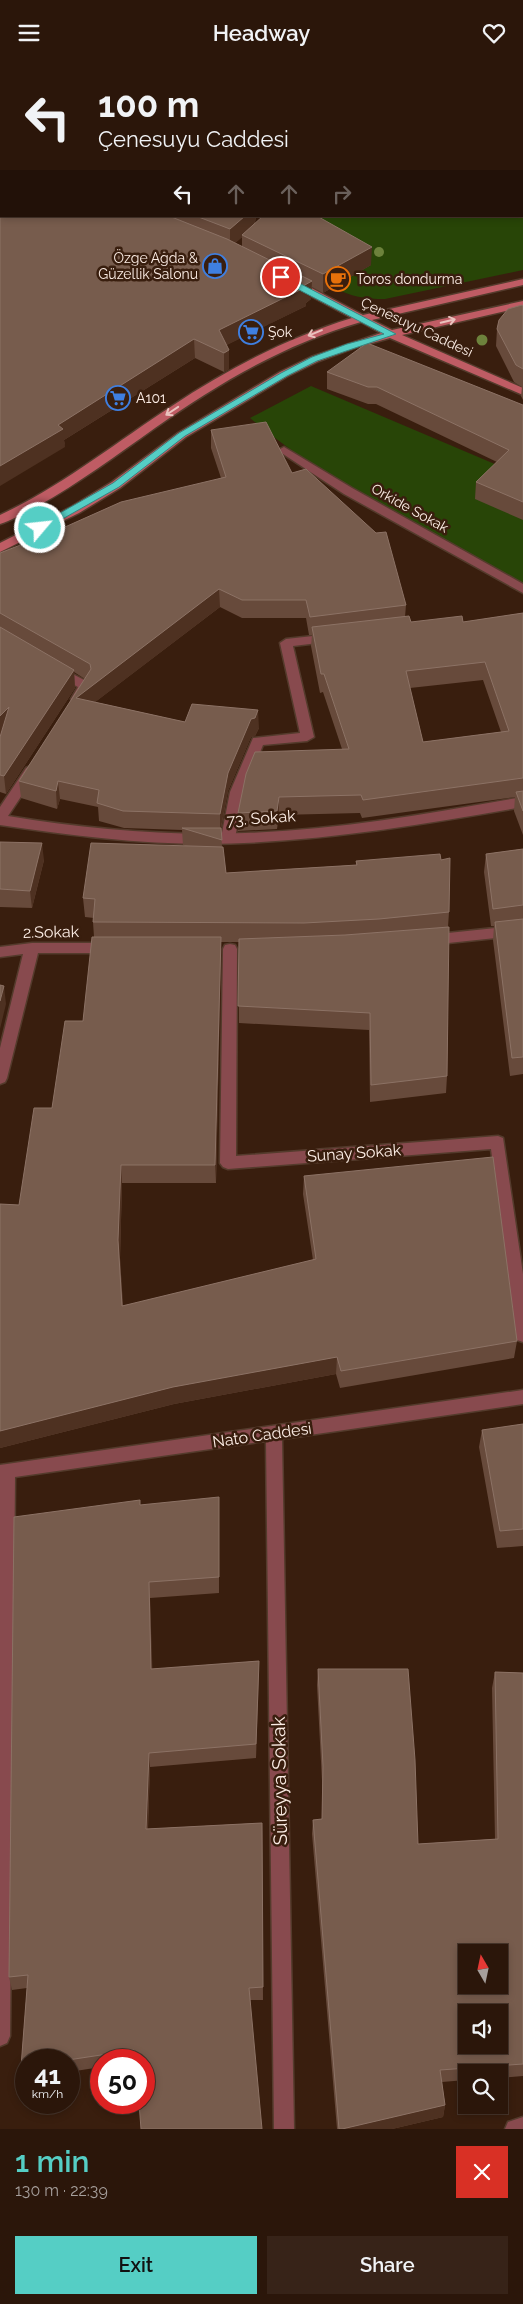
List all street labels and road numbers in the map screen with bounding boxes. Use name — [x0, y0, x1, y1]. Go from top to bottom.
street label: Çenesuyu Caddesi — [359, 294, 475, 360]
street label: Orkide Sokak — [369, 480, 452, 536]
street label: 73. Sokak — [226, 806, 297, 830]
street label: 2.Sokak — [23, 922, 80, 942]
street label: Sunay Sokak — [306, 1140, 402, 1166]
street label: Nato Caddesi — [211, 1419, 313, 1451]
street label: Süreyya Sokak — [267, 1716, 291, 1846]

